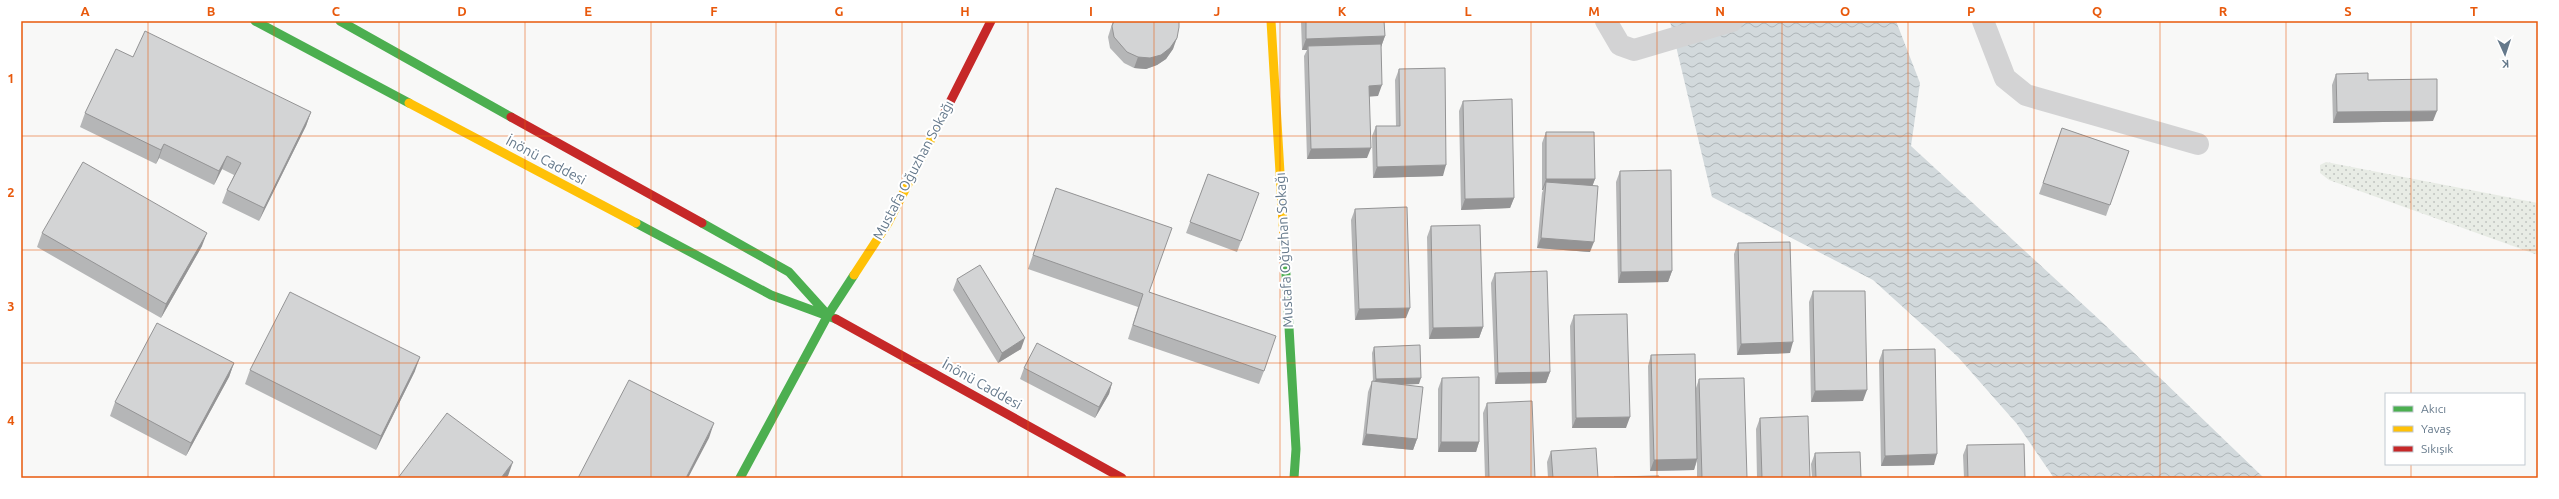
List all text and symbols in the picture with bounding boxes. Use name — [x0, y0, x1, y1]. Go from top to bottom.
text: A — [80, 4, 90, 18]
text: B — [207, 4, 216, 18]
text: C — [332, 4, 341, 18]
text: D — [457, 4, 467, 18]
text: E — [584, 4, 592, 18]
text: F — [710, 4, 718, 18]
text: G — [835, 4, 844, 18]
text: H — [960, 4, 970, 18]
text: I — [1089, 4, 1093, 18]
text: J — [1214, 4, 1220, 18]
text: K — [1338, 4, 1347, 18]
text: L — [1464, 4, 1472, 18]
text: M — [1588, 4, 1600, 18]
text: N — [1715, 4, 1725, 18]
text: O — [1840, 4, 1850, 18]
text: P — [1967, 4, 1975, 18]
text: Q — [2092, 4, 2102, 18]
text: R — [2219, 4, 2228, 18]
text: S — [2344, 4, 2352, 18]
text: T — [2470, 4, 2478, 18]
north arrow — [2485, 34, 2525, 74]
text: K — [2501, 58, 2509, 70]
text: 1 — [7, 71, 15, 85]
street label: Mustafa Oğuzhan Sokağı — [869, 98, 957, 242]
street label: İnönü Caddesi — [503, 132, 589, 188]
street label: Mustafa Oğuzhan Sokağı — [1272, 172, 1296, 328]
text: 2 — [7, 185, 15, 199]
text: 3 — [7, 299, 15, 313]
street label: İnönü Caddesi — [939, 356, 1025, 412]
legend — [2385, 393, 2525, 465]
text: Akıcı — [2421, 402, 2446, 415]
text: 4 — [7, 413, 15, 427]
text: Yavaş — [2421, 422, 2451, 435]
text: Sıkışık — [2421, 442, 2453, 455]

